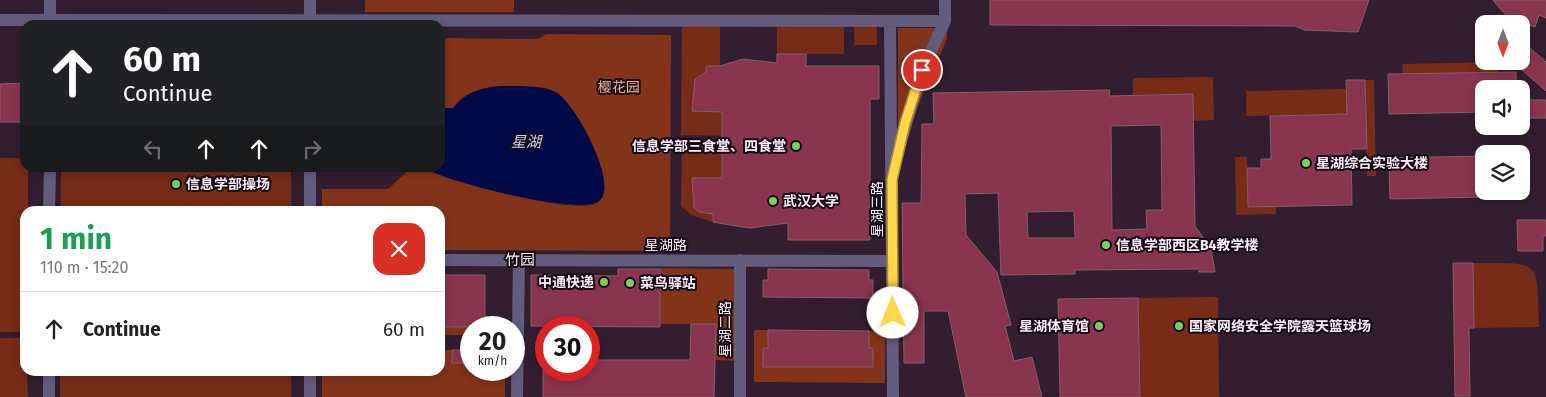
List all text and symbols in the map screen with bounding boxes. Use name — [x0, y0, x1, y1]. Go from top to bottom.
north arrow — [1475, 15, 1530, 70]
map controls — [1475, 15, 1530, 200]
text: 60 m — [123, 38, 201, 80]
icon: ahead — [40, 40, 105, 105]
pin — [901, 49, 943, 91]
icon: arrive — [908, 56, 936, 84]
park label: 樱花园 — [598, 79, 640, 96]
text: Continue — [123, 80, 212, 107]
button: sound — [1475, 80, 1530, 135]
water label: 星湖 — [511, 133, 543, 151]
icon: left — [139, 135, 167, 163]
icon: ahead — [192, 135, 220, 163]
icon: ahead — [245, 135, 273, 163]
icon: right — [298, 135, 326, 163]
place label: 信息学部三食堂、四食堂 — [632, 138, 786, 155]
marker: 信息学部三食堂、四食堂 — [790, 140, 802, 152]
button: layers — [1475, 145, 1530, 200]
place label: 星湖综合实验大楼 — [1316, 155, 1428, 172]
marker: 星湖综合实验大楼 — [1300, 157, 1312, 169]
place label: 信息学部操场 — [186, 176, 270, 193]
marker: 信息学部操场 — [170, 178, 182, 190]
street label: 星湖三路 — [869, 181, 886, 237]
place label: 武汉大学 — [783, 193, 839, 210]
marker: 武汉大学 — [767, 195, 779, 207]
text: 1 min — [40, 221, 112, 257]
button: close — [373, 223, 425, 275]
street label: 星湖路 — [645, 237, 687, 254]
place label: 信息学部西区B4教学楼 — [1116, 237, 1258, 254]
marker: 信息学部西区B4教学楼 — [1100, 239, 1112, 251]
district label: 竹园 — [505, 251, 535, 269]
text: 110 m · 15:20 — [40, 258, 128, 277]
place label: 中通快递 — [538, 274, 594, 291]
place label: 菜鸟驿站 — [640, 275, 696, 292]
marker: 中通快递 — [598, 276, 610, 288]
marker: 菜鸟驿站 — [624, 277, 636, 289]
position arrow — [866, 286, 918, 338]
street label: 星湖二路 — [717, 301, 734, 357]
icon: ahead — [40, 315, 68, 343]
speed limit sign: 30 — [535, 316, 600, 381]
text: Continue — [83, 318, 161, 341]
text: 60 m — [383, 318, 425, 341]
place label: 星湖体育馆 — [1019, 318, 1089, 335]
place label: 国家网络安全学院露天篮球场 — [1189, 318, 1371, 335]
marker: 星湖体育馆 — [1093, 320, 1105, 332]
marker: 国家网络安全学院露天篮球场 — [1173, 320, 1185, 332]
text: 20 — [479, 327, 506, 357]
text: km/h — [478, 354, 507, 368]

